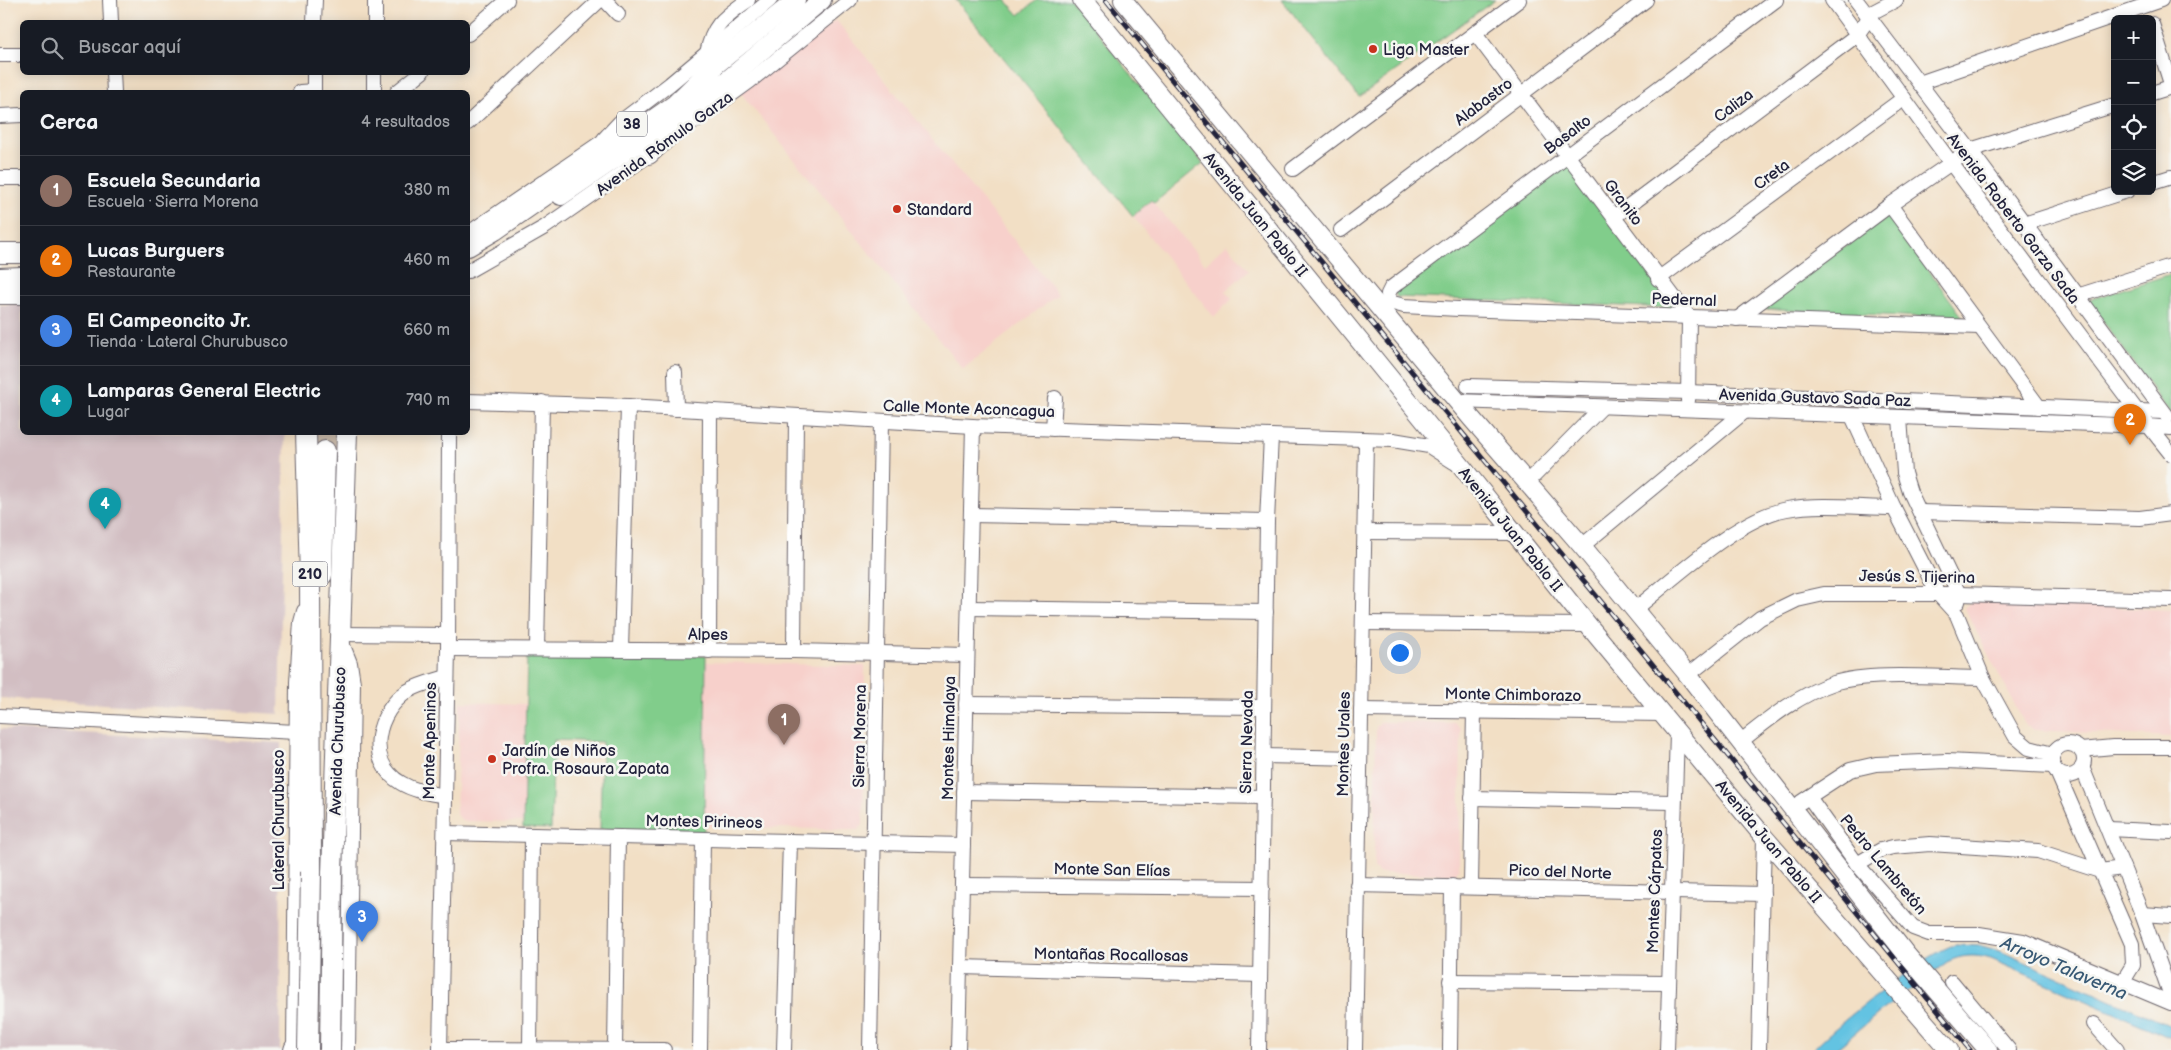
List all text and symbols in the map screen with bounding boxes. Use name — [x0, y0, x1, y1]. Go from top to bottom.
map controls — [2111, 15, 2156, 195]
button: + — [2111, 15, 2156, 60]
search box — [20, 20, 470, 75]
icon: search — [38, 34, 66, 62]
text: Buscar aquí — [78, 36, 181, 59]
place label: Liga Master — [1383, 41, 1469, 60]
marker: Liga Master — [1367, 43, 1379, 55]
button: − — [2111, 60, 2156, 105]
street label: Alabastro — [1451, 74, 1517, 130]
street label: Caliza — [1711, 85, 1757, 127]
street label: Avenida Rómulo Garza — [593, 88, 737, 200]
button: locate — [2111, 105, 2156, 150]
text: Cerca — [40, 110, 98, 135]
street label: Basalto — [1541, 111, 1595, 159]
road number: 38 — [617, 112, 647, 136]
text: 4 resultados — [361, 113, 450, 132]
street label: Avenida Roberto Garza Sada — [1942, 130, 2083, 308]
street label: Avenida Juan Pablo II — [1199, 149, 1311, 281]
button: layers — [2111, 150, 2156, 195]
street label: Creta — [1750, 156, 1794, 195]
text: Escuela Secundaria — [87, 170, 261, 193]
street label: Granito — [1599, 176, 1646, 230]
text: 1 — [53, 181, 59, 200]
text: 380 m — [404, 181, 450, 200]
text: Escuela · Sierra Morena — [87, 193, 258, 212]
place label: Standard — [907, 201, 972, 220]
marker: Standard — [891, 203, 903, 215]
text: Lucas Burguers — [87, 240, 224, 263]
text: 2 — [51, 251, 61, 270]
text: 460 m — [404, 251, 450, 270]
text: Restaurante — [87, 263, 176, 282]
street label: Pedernal — [1651, 290, 1717, 311]
text: El Campeoncito Jr. — [87, 310, 250, 333]
text: 3 — [51, 321, 61, 340]
text: 660 m — [403, 321, 450, 340]
text: Tienda · Lateral Churubusco — [87, 333, 288, 352]
text: Lamparas General Electric — [87, 380, 321, 403]
street label: Avenida Gustavo Sada Paz — [1719, 386, 1912, 411]
text: 4 — [51, 391, 61, 410]
text: 790 m — [406, 391, 450, 410]
street label: Calle Monte Aconcagua — [883, 397, 1055, 422]
text: Lugar — [87, 403, 129, 422]
pin: 2 — [2114, 404, 2146, 445]
street label: Avenida Juan Pablo II — [1454, 464, 1566, 596]
pin: 4 — [89, 488, 121, 529]
road number: 210 — [292, 562, 328, 586]
street label: Jesús S. Tijerina — [1859, 567, 1975, 588]
street label: Alpes — [688, 626, 728, 645]
your location — [1387, 640, 1413, 666]
street label: Avenida Churubusco — [326, 666, 351, 816]
street label: Montes Himalaya — [939, 676, 960, 800]
street label: Monte Apeninos — [420, 682, 441, 800]
street label: Sierra Morena — [850, 684, 871, 788]
street label: Monte Chimborazo — [1444, 685, 1581, 706]
street label: Sierra Nevada — [1237, 690, 1258, 794]
street label: Montes Urales — [1334, 691, 1355, 797]
pin: 1 — [768, 704, 800, 745]
place label: Jardín de Niños Profra. Rosaura Zapata — [502, 742, 669, 779]
street label: Lateral Churubusco — [270, 749, 289, 891]
marker: Jardín de Niños Profra. Rosaura Zapata — [486, 753, 498, 765]
street label: Avenida Juan Pablo II — [1711, 777, 1825, 907]
street label: Pedro Lambretón — [1836, 811, 1930, 919]
street label: Montes Pirineos — [645, 812, 763, 833]
street label: Montes Cárpatos — [1644, 829, 1667, 953]
street label: Monte San Elías — [1053, 860, 1171, 881]
street label: Pico del Norte — [1508, 861, 1612, 884]
pin: 3 — [346, 901, 378, 942]
water label: Arroyo Talaverna — [1997, 932, 2130, 1005]
street label: Montañas Rocallosas — [1033, 945, 1189, 966]

